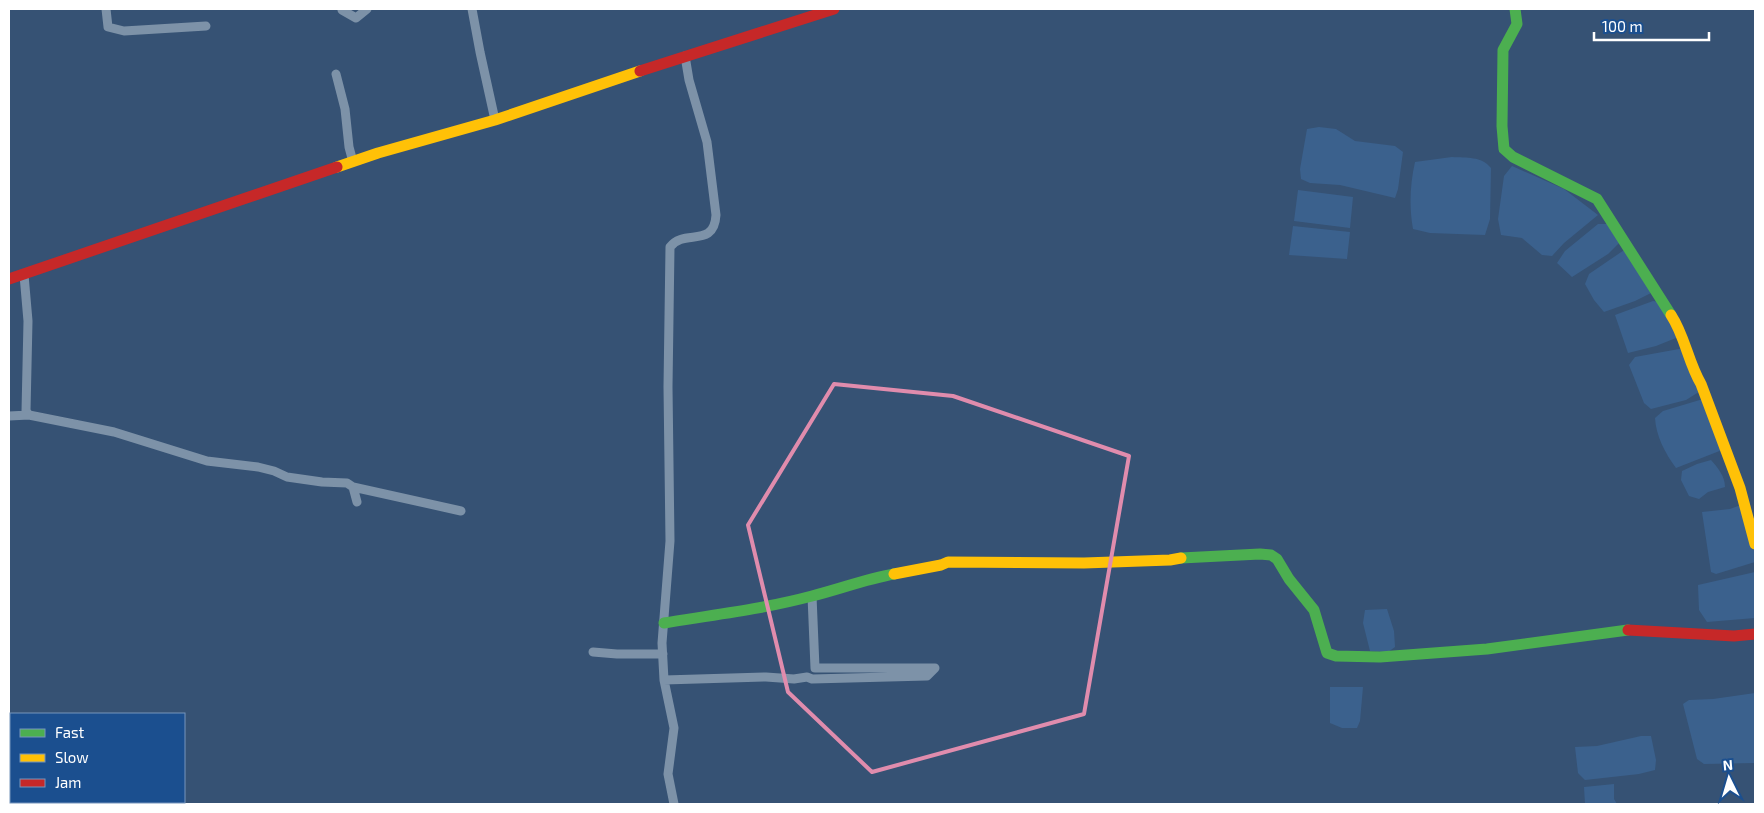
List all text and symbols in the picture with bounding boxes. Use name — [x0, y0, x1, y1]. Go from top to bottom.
scale bar — [1594, 10, 1709, 42]
text: 100 m — [1602, 17, 1643, 35]
legend — [10, 713, 185, 803]
text: Fast — [55, 723, 85, 741]
text: Slow — [55, 748, 89, 766]
north arrow — [1704, 753, 1754, 803]
text: N — [1722, 756, 1734, 773]
text: Jam — [55, 773, 81, 791]

